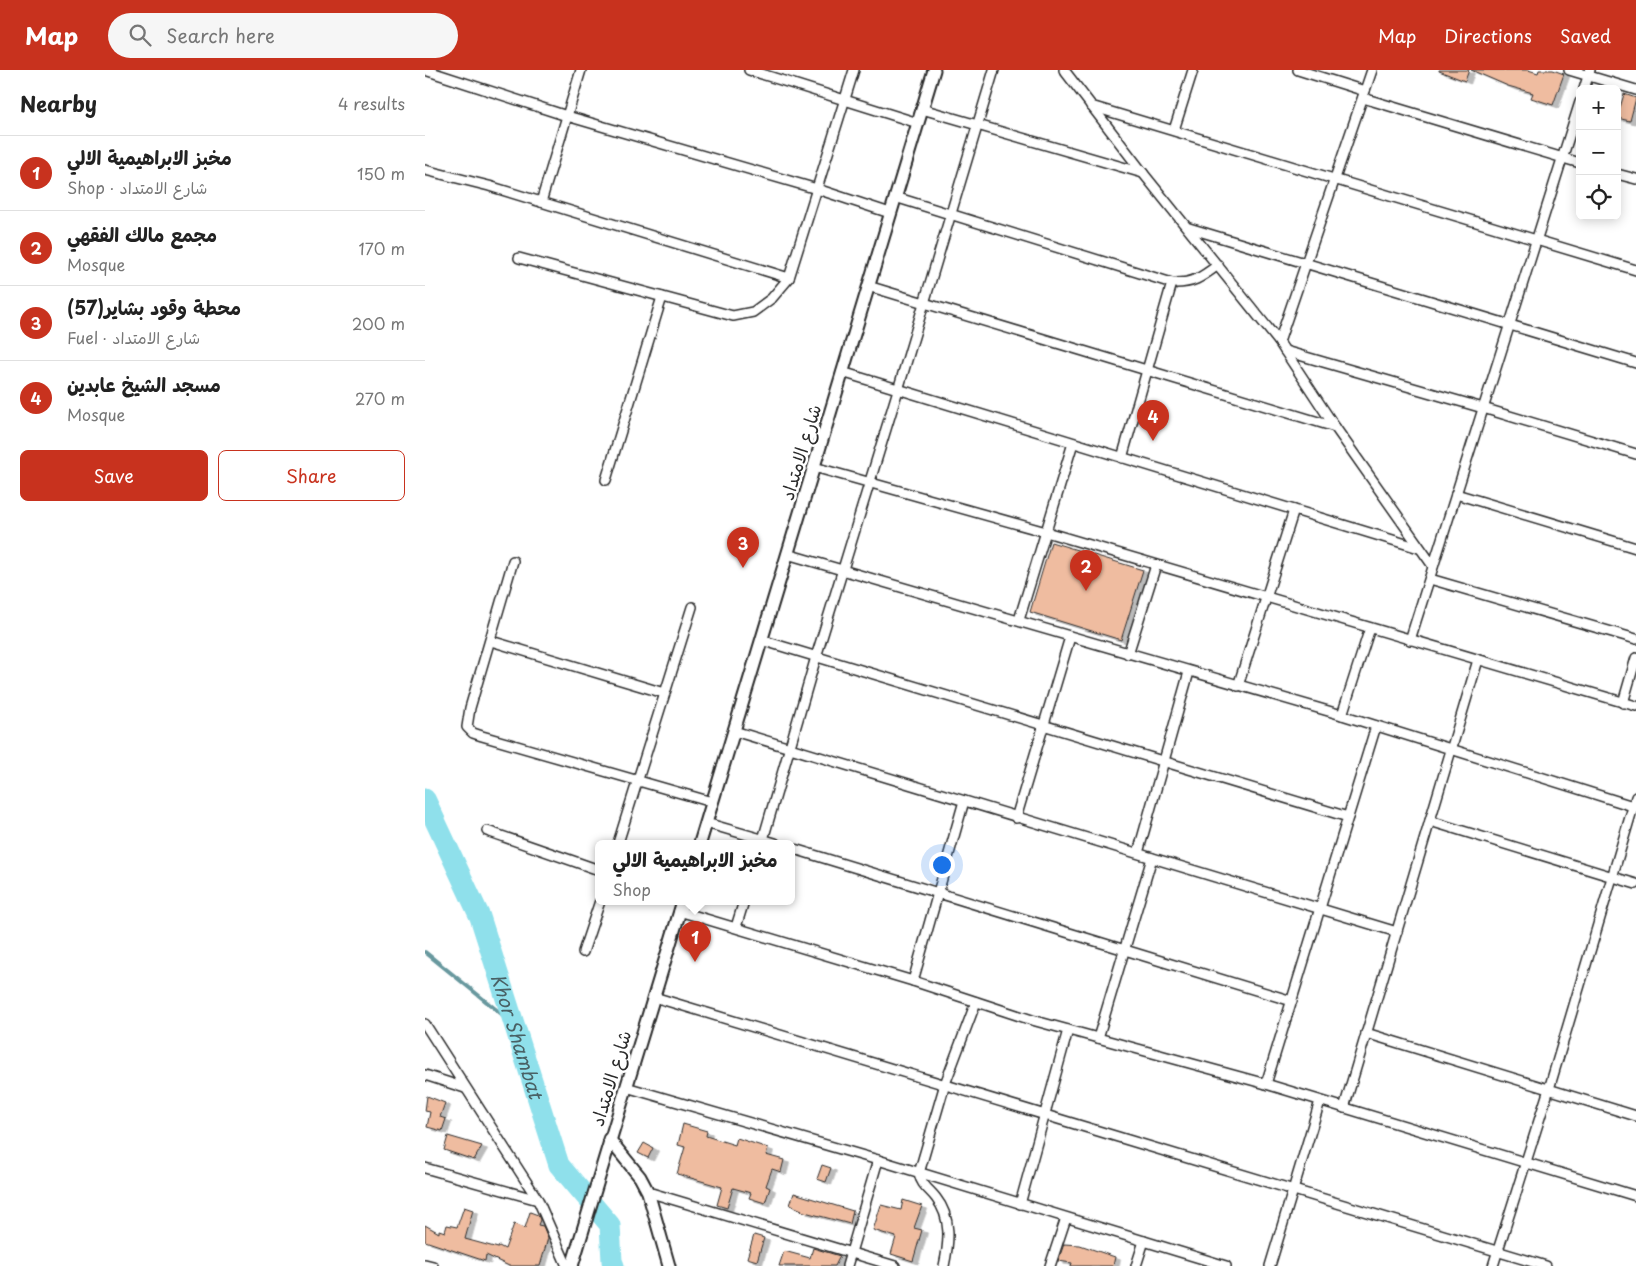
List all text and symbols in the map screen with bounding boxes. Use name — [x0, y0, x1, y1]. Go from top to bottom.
search box — [108, 13, 458, 58]
text: Map — [25, 17, 78, 53]
icon: search — [126, 21, 154, 49]
text: Search here — [166, 21, 275, 49]
text: Map — [1378, 22, 1416, 49]
text: Directions — [1444, 22, 1532, 49]
text: Saved — [1560, 22, 1611, 49]
map controls — [1576, 85, 1621, 220]
button: + — [1576, 85, 1621, 130]
text: Nearby — [20, 87, 97, 119]
text: 4 results — [338, 91, 405, 115]
button: − — [1576, 130, 1621, 175]
text: مخبز الابراهيمية الالي — [67, 143, 232, 171]
text: 1 — [32, 161, 40, 185]
text: 150 m — [357, 161, 405, 185]
text: Shop · شارع الامتداد — [67, 175, 207, 199]
button: locate — [1576, 175, 1621, 220]
text: مجمع مالك الفقهي — [67, 220, 217, 248]
text: 2 — [30, 236, 42, 260]
text: 170 m — [359, 236, 405, 260]
text: Mosque — [67, 252, 125, 276]
text: محطة وقود بشاير(57) — [67, 293, 241, 321]
text: 3 — [31, 311, 41, 335]
text: 200 m — [352, 311, 405, 335]
text: Fuel · شارع الامتداد — [67, 325, 200, 349]
text: مسجد الشيخ عابدين — [67, 370, 221, 398]
text: 4 — [31, 386, 41, 410]
text: 270 m — [355, 386, 405, 410]
pin: 4 — [1137, 400, 1169, 441]
street label: شارع الامتداد — [773, 401, 827, 503]
text: Mosque — [67, 402, 125, 426]
button: Save — [20, 450, 208, 501]
button: Share — [218, 450, 405, 501]
pin: 3 — [727, 527, 759, 568]
pin: 2 — [1070, 550, 1102, 591]
popup — [595, 840, 795, 905]
text: مخبز الابراهيمية الالي — [613, 845, 777, 873]
your location — [929, 852, 955, 878]
text: Shop — [613, 877, 651, 901]
pin: 1 — [679, 921, 711, 962]
water label: Khor Shambat — [485, 970, 552, 1104]
street label: شارع الامتداد — [583, 1027, 637, 1129]

